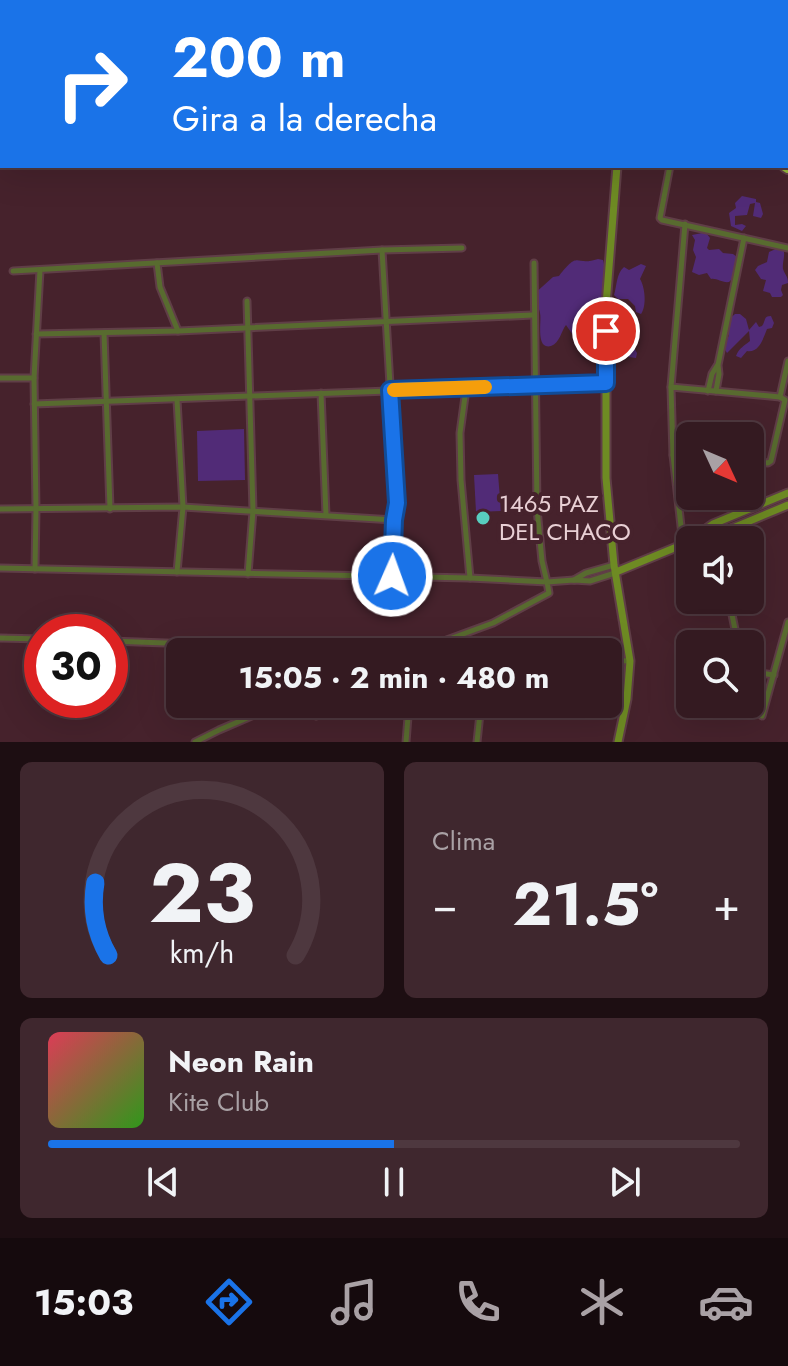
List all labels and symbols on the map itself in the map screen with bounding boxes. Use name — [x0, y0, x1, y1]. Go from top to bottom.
pin — [572, 297, 640, 365]
north arrow — [676, 422, 764, 510]
place label: 1465 PAZ DEL CHACO — [499, 486, 631, 549]
marker: 1465 PAZ DEL CHACO — [474, 509, 492, 527]
position arrow — [350, 534, 434, 618]
speed limit sign: 30 — [24, 614, 128, 718]

